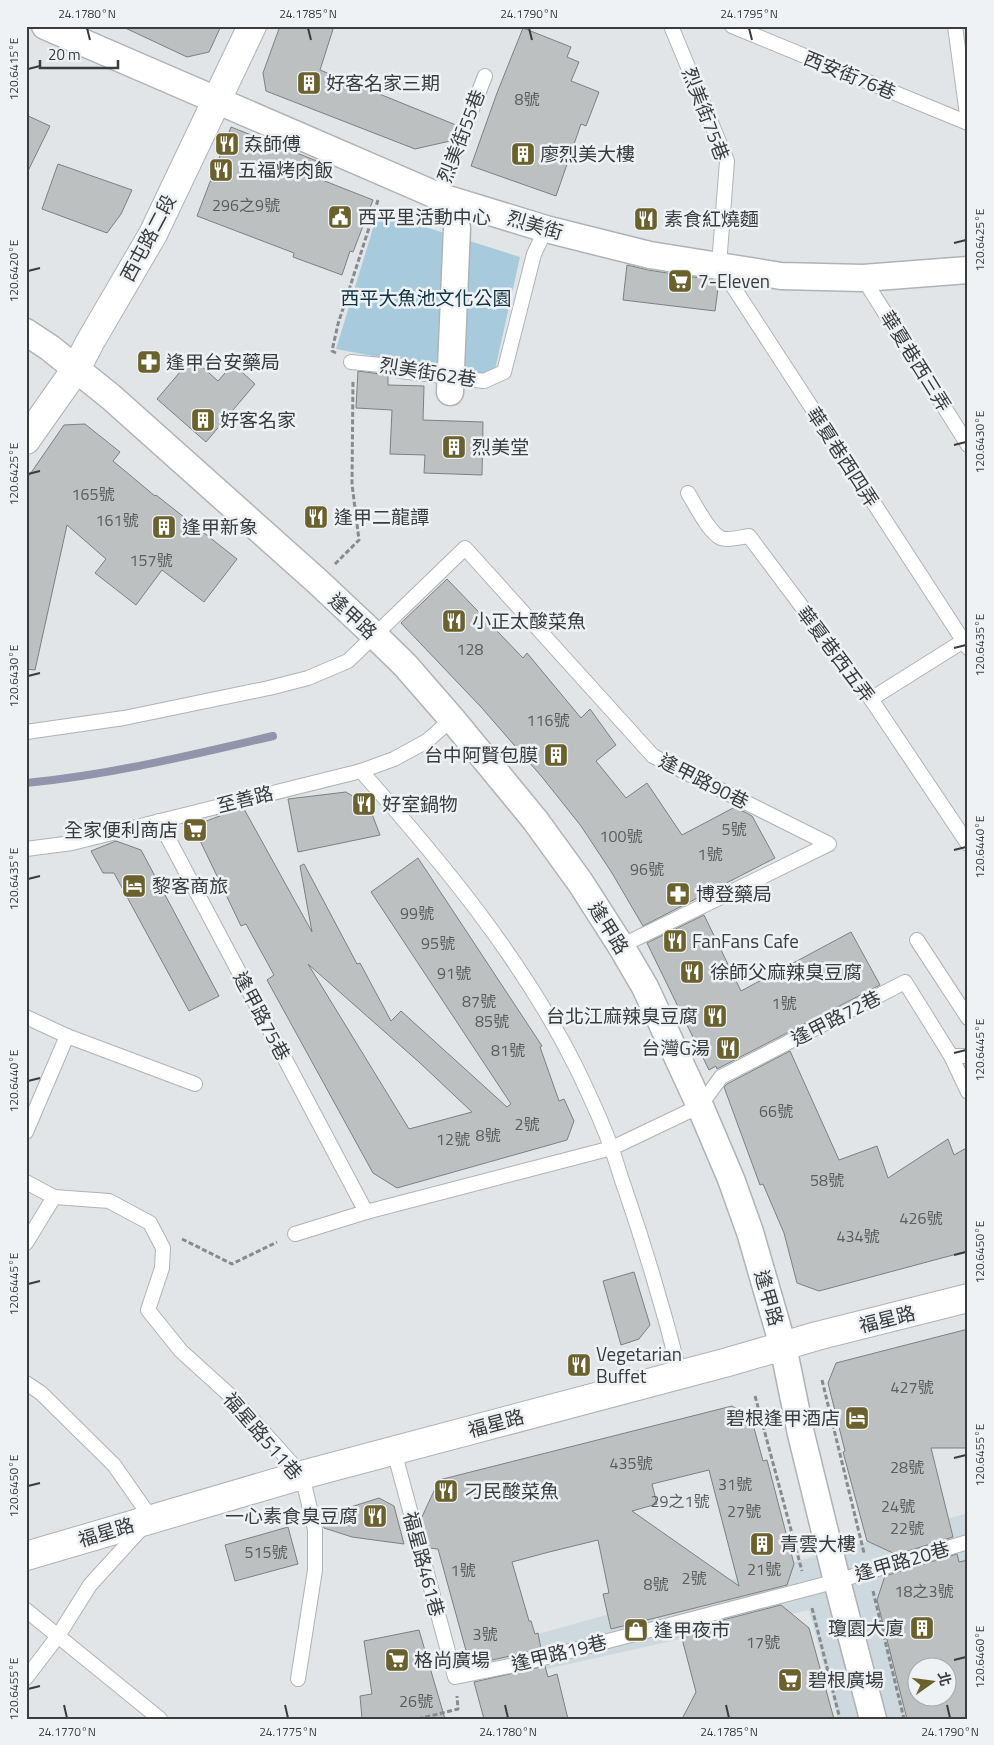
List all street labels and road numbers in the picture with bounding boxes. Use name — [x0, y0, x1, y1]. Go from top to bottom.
street label: 西安街76巷 — [800, 43, 901, 106]
street label: 烈美街75巷 — [675, 63, 737, 164]
street label: 烈美街55巷 — [430, 85, 492, 186]
street label: 西屯路二段 — [112, 189, 183, 287]
street label: 烈美街 — [504, 203, 567, 246]
street label: 華夏巷西三弄 — [874, 305, 959, 417]
street label: 烈美街62巷 — [378, 350, 478, 393]
street label: 華夏巷西四弄 — [800, 401, 887, 512]
street label: 逢甲路 — [323, 586, 384, 646]
street label: 華夏巷西五弄 — [791, 599, 882, 708]
street label: 逢甲路90巷 — [654, 746, 754, 816]
street label: 至善路 — [214, 778, 276, 819]
street label: 逢甲路 — [582, 896, 637, 960]
street label: 逢甲路75巷 — [227, 966, 298, 1066]
street label: 逢甲路72巷 — [786, 983, 886, 1053]
street label: 逢甲路 — [748, 1266, 791, 1329]
street label: 福星路 — [856, 1298, 918, 1339]
street label: 福星路511巷 — [217, 1385, 310, 1486]
street label: 福星路 — [465, 1401, 527, 1444]
street label: 福星路461巷 — [397, 1508, 452, 1620]
street label: 福星路 — [74, 1509, 137, 1554]
street label: 逢甲路20巷 — [851, 1533, 953, 1588]
street label: 逢甲路19巷 — [508, 1627, 610, 1678]

